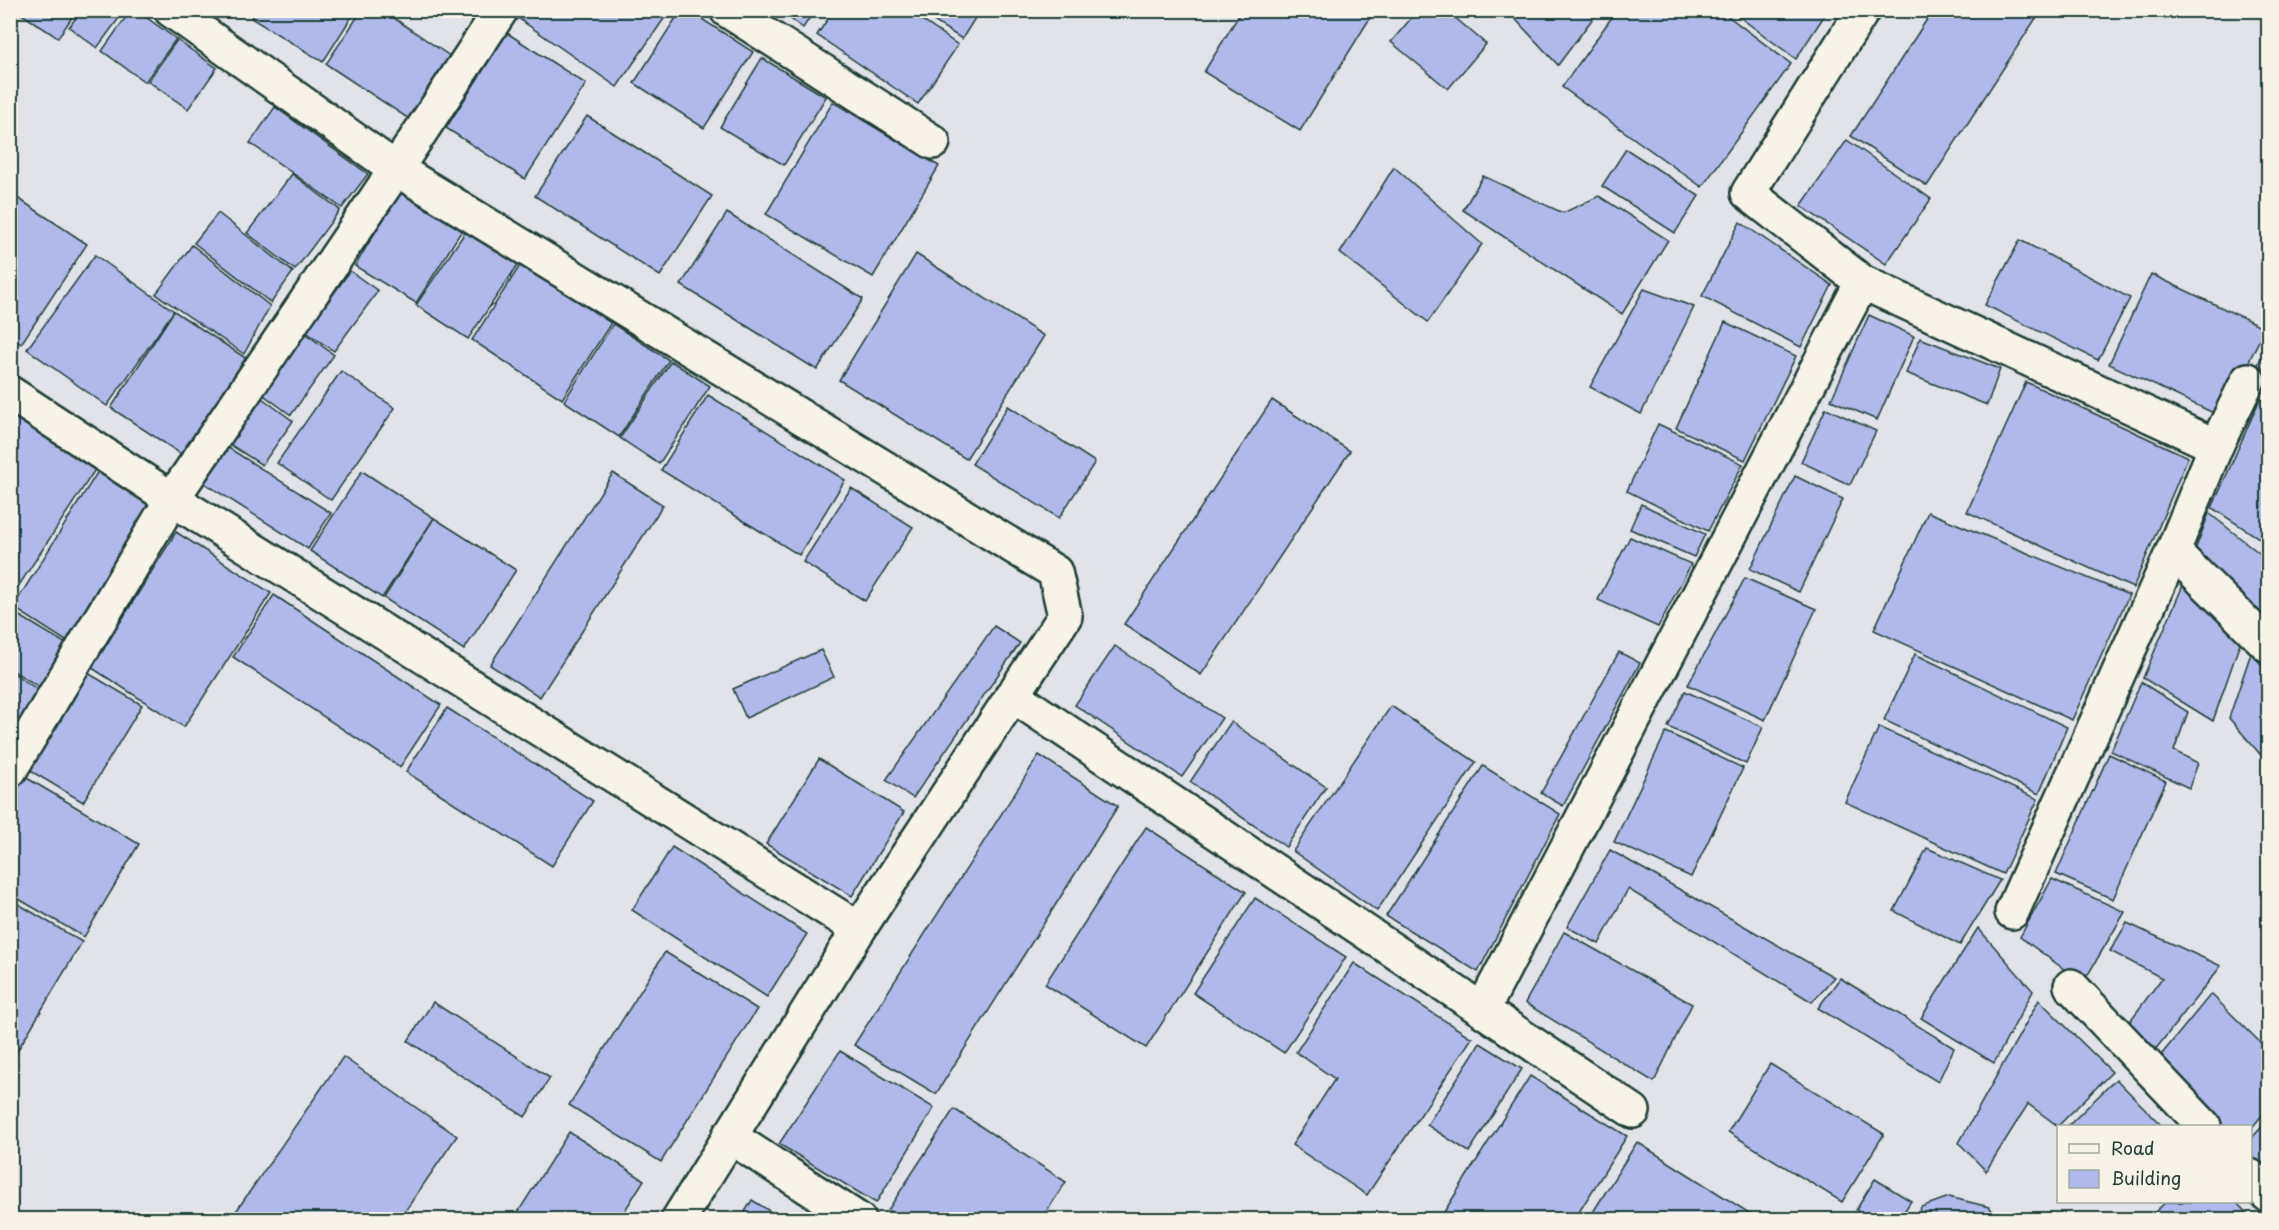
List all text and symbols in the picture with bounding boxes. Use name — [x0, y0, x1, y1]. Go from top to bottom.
legend — [2057, 1125, 2252, 1203]
text: Road — [2111, 1134, 2155, 1161]
text: Building — [2111, 1164, 2181, 1191]

